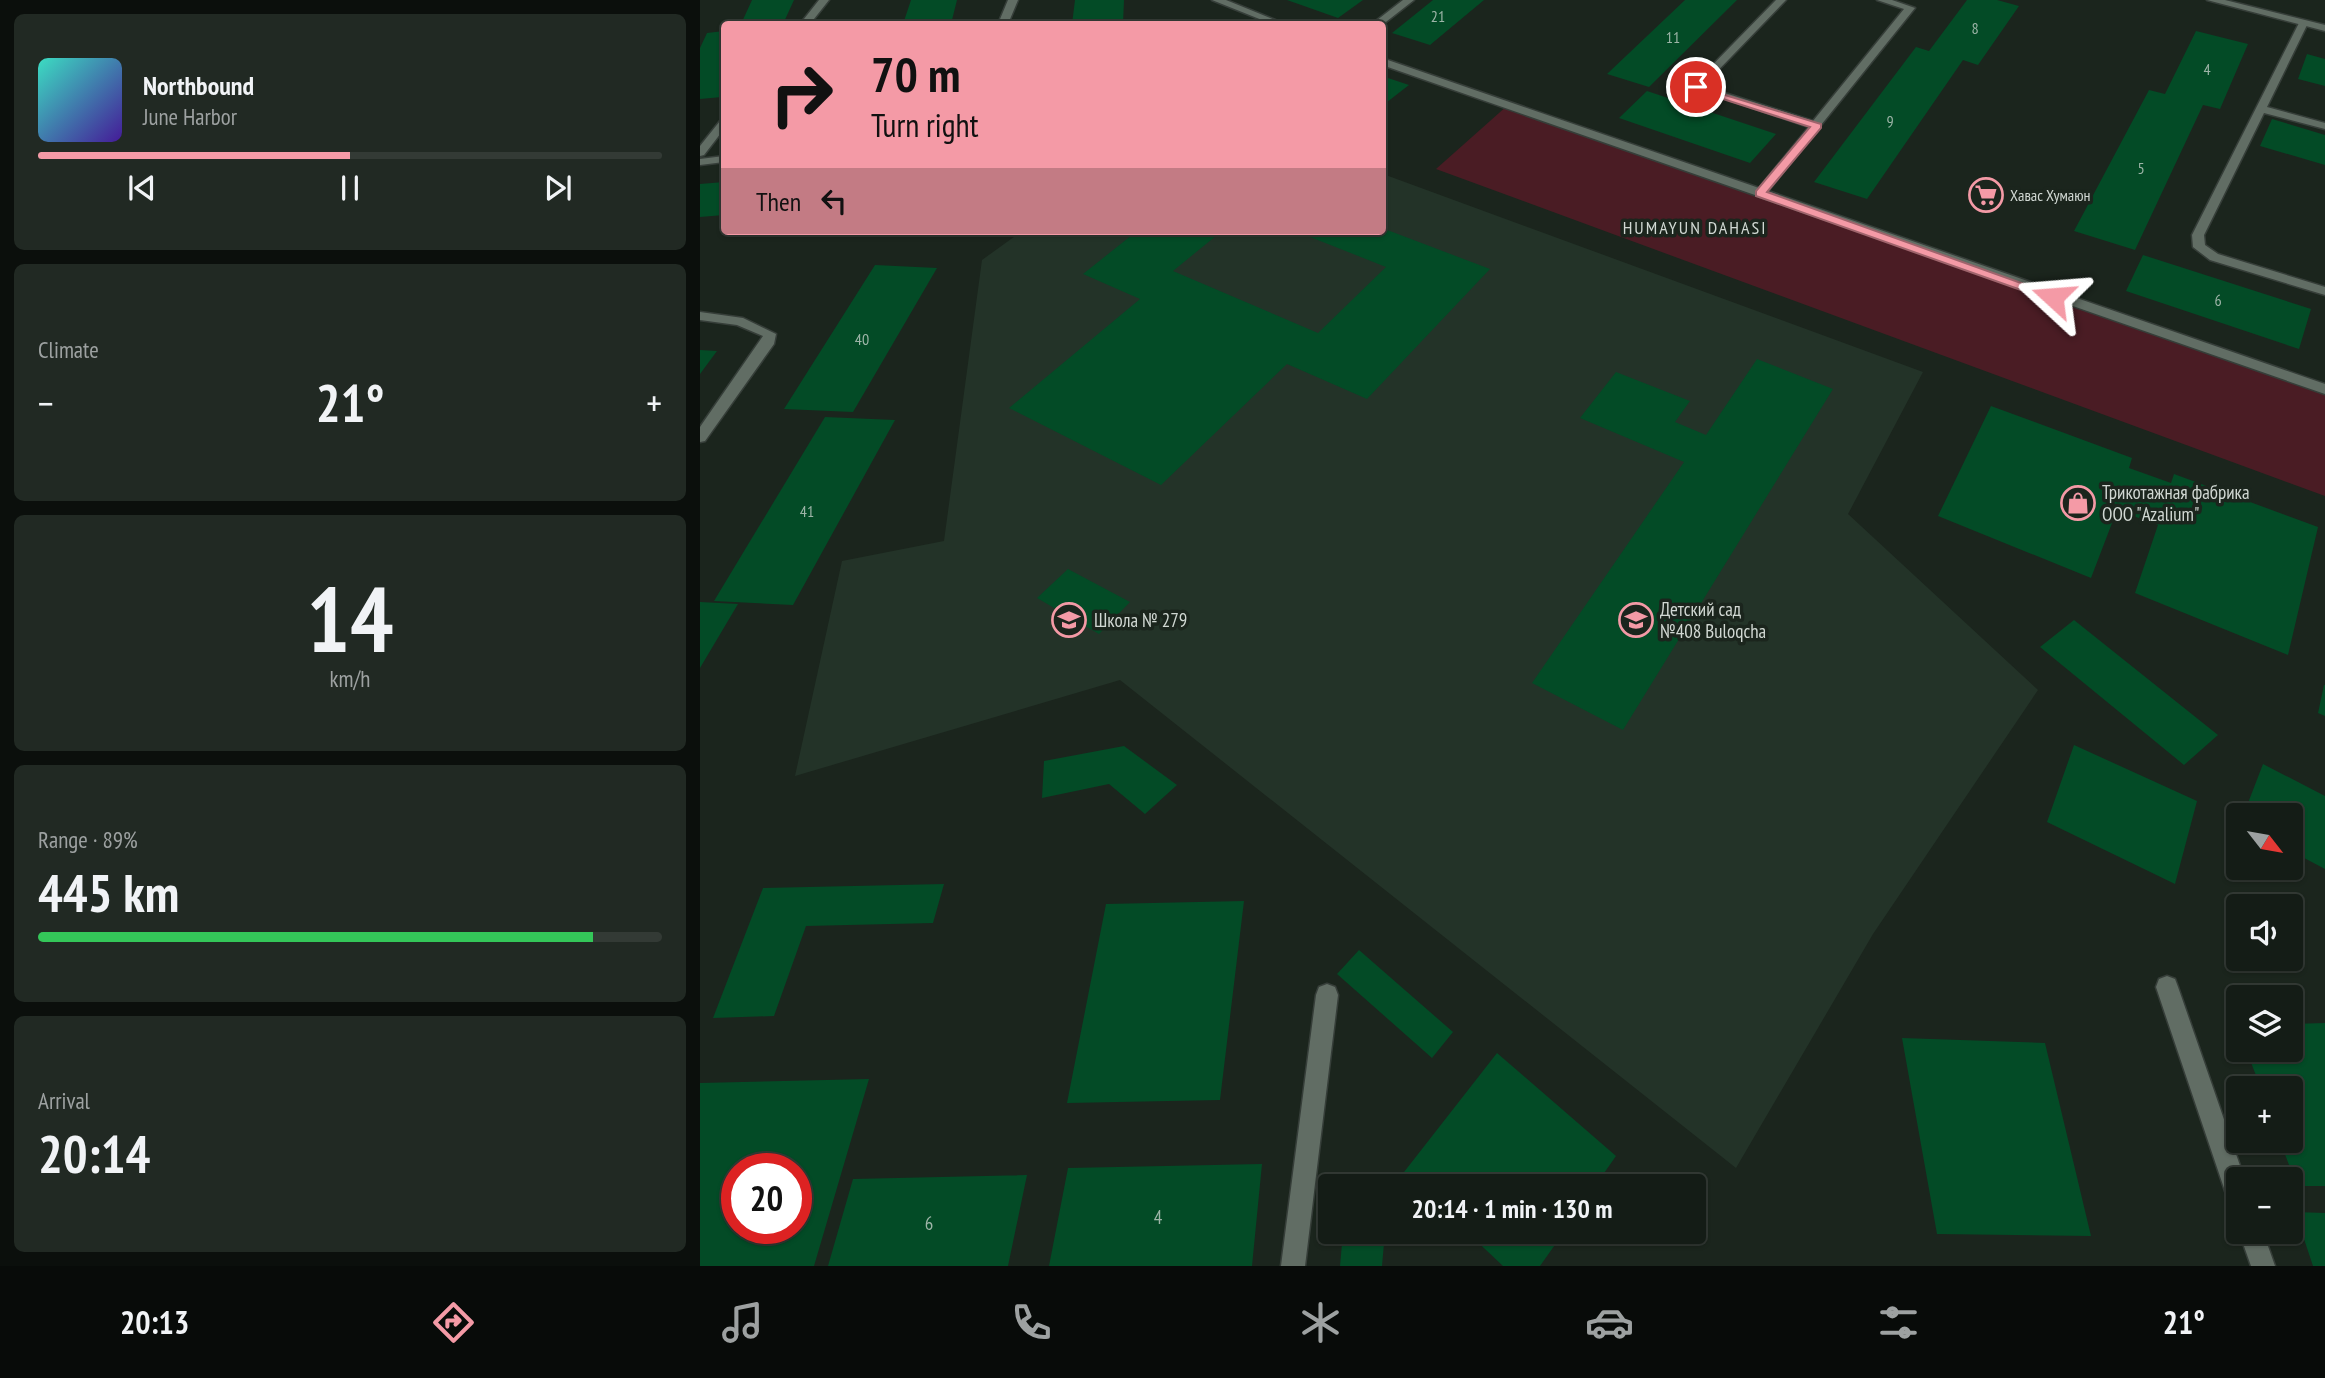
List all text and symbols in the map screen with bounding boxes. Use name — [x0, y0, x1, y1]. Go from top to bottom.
house number: 21 — [1431, 6, 1445, 26]
house number: 8 — [1971, 18, 1979, 38]
house number: 11 — [1666, 27, 1680, 47]
text: 70 m — [871, 42, 960, 106]
icon: right — [756, 49, 847, 140]
pin — [1666, 57, 1726, 117]
house number: 4 — [2203, 59, 2211, 79]
icon: arrive — [1677, 68, 1715, 106]
text: Northbound — [143, 69, 254, 102]
text: June Harbor — [143, 102, 237, 131]
text: Turn right — [871, 104, 979, 146]
house number: 9 — [1886, 111, 1894, 131]
house number: 5 — [2137, 158, 2145, 178]
icon: previous — [123, 169, 161, 207]
icon: pause — [331, 169, 369, 207]
icon: next — [539, 169, 577, 207]
supermarket icon: Хавас Хумаюн — [1967, 176, 2005, 214]
icon: left — [815, 182, 853, 220]
text: Then — [756, 185, 801, 218]
place label: Хавас Хумаюн — [2010, 185, 2091, 205]
district label: HUMAYUN DAHASI — [1623, 216, 1767, 239]
position arrow — [2016, 260, 2090, 334]
house number: 6 — [2214, 290, 2222, 310]
house number: 40 — [855, 329, 869, 349]
text: Climate — [38, 335, 99, 364]
text: 21° — [316, 369, 384, 436]
text: − — [38, 378, 54, 427]
text: + — [646, 378, 662, 427]
place label: Трикотажная фабрика ООО "Azalium" — [2102, 480, 2250, 526]
shop icon: Трикотажная фабрика ООО "Azalium" — [2059, 484, 2097, 522]
house number: 41 — [800, 501, 814, 521]
text: 14 — [307, 559, 394, 677]
place label: Детский сад №408 Buloqcha — [1660, 597, 1766, 643]
school or university icon: Школа № 279 — [1050, 601, 1088, 639]
school or university icon: Детский сад №408 Buloqcha — [1617, 601, 1655, 639]
place label: Школа № 279 — [1094, 608, 1187, 632]
text: km/h — [330, 664, 370, 693]
north arrow — [2226, 803, 2303, 880]
map controls — [2226, 803, 2303, 1244]
text: Range · 89% — [38, 825, 138, 854]
text: 445 km — [38, 859, 179, 926]
button: sound — [2226, 894, 2303, 971]
button: layers — [2226, 985, 2303, 1062]
button: + — [2226, 1076, 2303, 1153]
text: Arrival — [38, 1086, 90, 1115]
text: 20:14 — [38, 1120, 150, 1187]
speed limit sign: 20 — [721, 1153, 812, 1244]
button: − — [2226, 1167, 2303, 1244]
text: 20:14 · 1 min · 130 m — [1412, 1192, 1612, 1225]
house number: 4 — [1154, 1205, 1163, 1229]
house number: 6 — [925, 1211, 933, 1235]
icon: directions — [429, 1298, 478, 1347]
icon: music — [718, 1298, 767, 1347]
icon: phone — [1007, 1298, 1056, 1347]
icon: climate — [1296, 1298, 1345, 1347]
icon: car — [1585, 1298, 1634, 1347]
icon: filters — [1874, 1298, 1923, 1347]
text: 20:13 — [120, 1301, 189, 1343]
text: 21° — [2163, 1301, 2205, 1343]

